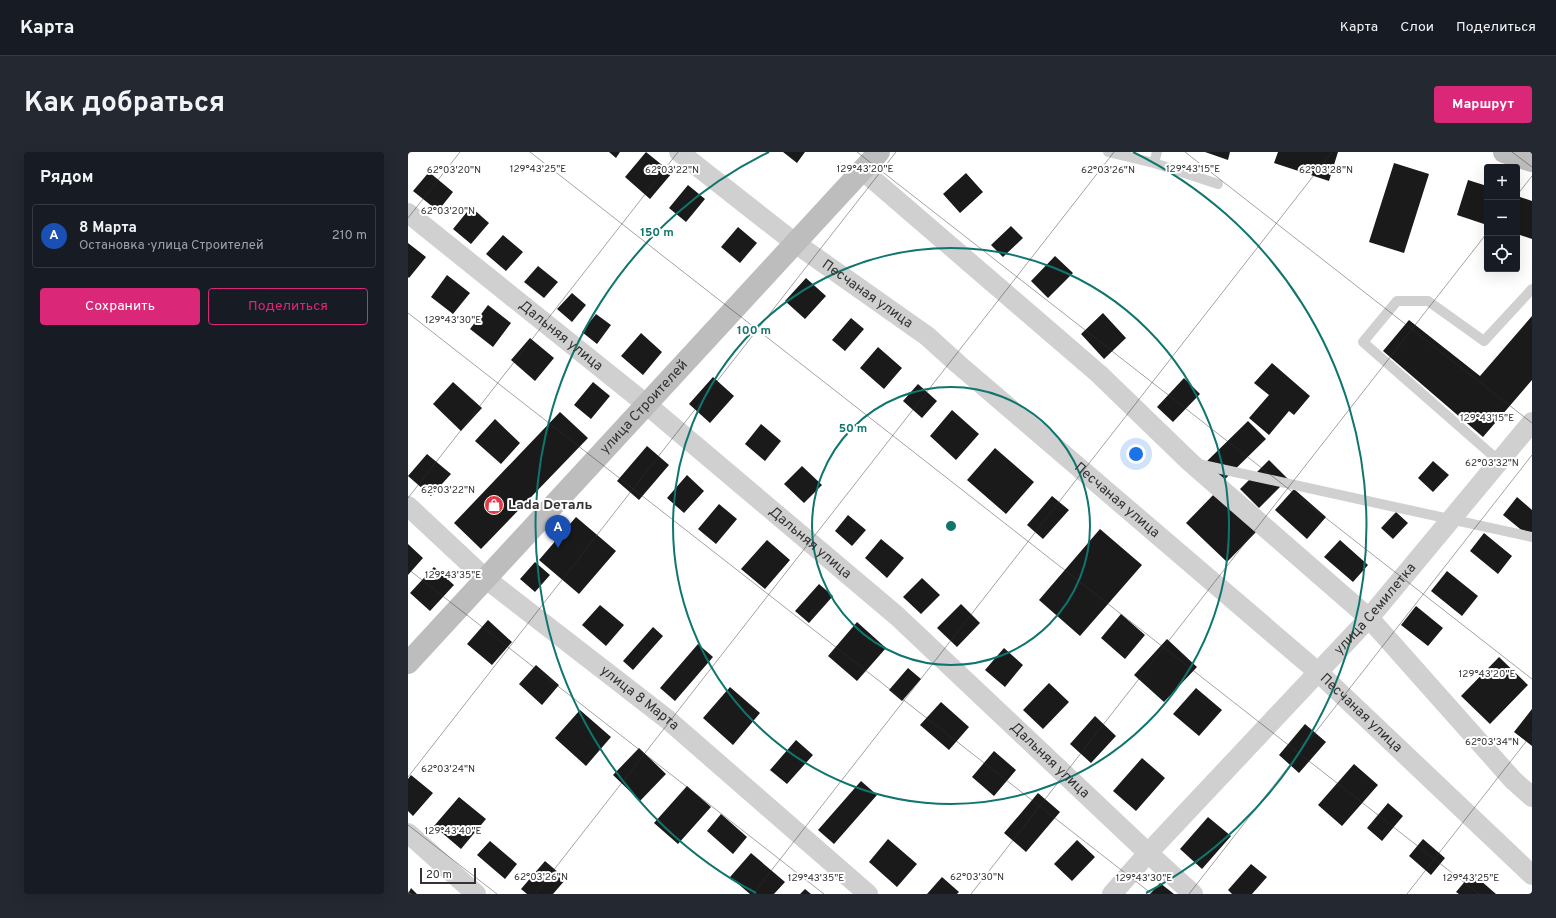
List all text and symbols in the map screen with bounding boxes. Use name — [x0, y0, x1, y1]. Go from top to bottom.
text: Карта — [20, 16, 74, 40]
text: Карта — [1340, 19, 1378, 36]
text: Слои — [1400, 19, 1434, 36]
text: Поделиться — [1456, 19, 1536, 36]
text: Как добраться — [24, 86, 225, 122]
button: Маршрут — [1434, 86, 1532, 123]
text: 129°43'25"E — [510, 163, 566, 176]
text: 129°43'20"E — [837, 163, 893, 176]
text: 129°43'15"E — [1166, 163, 1220, 176]
text: 62°03'20"N — [427, 164, 481, 177]
text: 62°03'22"N — [645, 164, 699, 177]
text: 62°03'26"N — [1081, 164, 1135, 177]
text: 62°03'28"N — [1299, 164, 1353, 177]
map controls — [1484, 164, 1520, 272]
button: + — [1484, 164, 1520, 200]
text: Рядом — [40, 167, 93, 189]
button: − — [1484, 200, 1520, 236]
text: 62°03'20"N — [421, 205, 475, 218]
text: 8 Марта — [79, 219, 137, 238]
text: 150 m — [640, 225, 674, 241]
text: A — [49, 228, 59, 244]
text: 210 m — [332, 228, 367, 244]
button: locate — [1484, 236, 1520, 272]
text: Остановка · улица Строителей — [79, 238, 264, 254]
street label: Песчаная улица — [819, 256, 916, 332]
button: Сохранить — [40, 288, 200, 325]
button: Поделиться — [208, 288, 368, 325]
street label: Дальняя улица — [515, 297, 606, 375]
text: 129°43'30"E — [425, 314, 481, 327]
text: 100 m — [737, 323, 771, 339]
street label: улица Строителей — [596, 357, 691, 458]
text: 129°43'15"E — [1460, 412, 1514, 425]
text: 50 m — [839, 421, 867, 437]
your location — [1126, 444, 1146, 464]
text: 62°03'32"N — [1465, 457, 1519, 470]
street label: Песчаная улица — [1071, 459, 1163, 541]
text: 62°03'22"N — [421, 484, 475, 497]
shop icon: Lada Dеталь — [483, 494, 505, 516]
place label: Lada Dеталь — [508, 497, 592, 514]
street label: Дальняя улица — [765, 503, 855, 582]
pin: A — [545, 515, 571, 548]
centre of rings — [944, 519, 958, 533]
street label: улица Семилетка — [1330, 559, 1420, 658]
text: 129°43'35"E — [425, 569, 481, 582]
street label: улица 8 Марта — [597, 662, 682, 734]
text: 129°43'20"E — [1459, 668, 1515, 681]
street label: Песчаная улица — [1316, 670, 1406, 756]
street label: Дальняя улица — [1007, 719, 1093, 802]
text: 62°03'34"N — [1465, 736, 1519, 749]
text: 62°03'24"N — [421, 763, 475, 776]
text: 129°43'40"E — [425, 825, 481, 838]
scale bar — [420, 866, 476, 885]
text: 20 m — [426, 868, 452, 882]
text: 62°03'26"N — [514, 871, 568, 884]
text: 62°03'30"N — [950, 871, 1004, 884]
text: 129°43'35"E — [788, 872, 844, 885]
text: 129°43'30"E — [1116, 872, 1172, 885]
text: 129°43'25"E — [1443, 872, 1499, 885]

